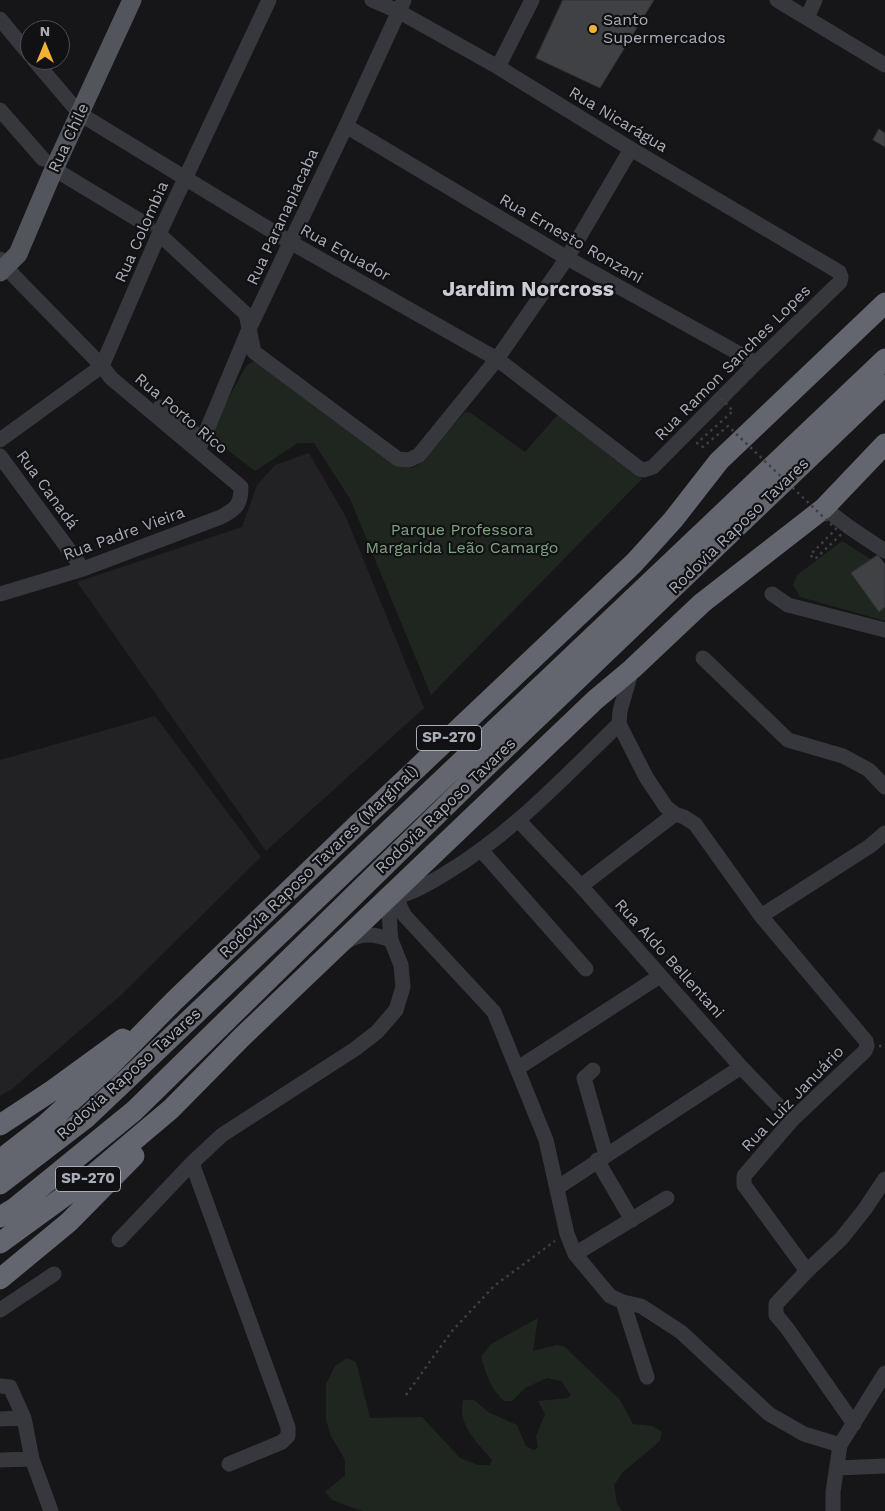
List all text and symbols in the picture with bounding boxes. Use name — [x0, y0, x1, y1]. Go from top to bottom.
place label: Santo Supermercados — [603, 10, 726, 48]
north arrow — [20, 20, 70, 70]
text: N — [40, 23, 50, 39]
marker: Santo Supermercados — [587, 23, 599, 35]
street label: Rua Nicarágua — [565, 83, 671, 157]
street label: Rua Chile — [45, 100, 93, 176]
street label: Rua Paranapiacaba — [243, 146, 323, 288]
street label: Rua Colombia — [111, 179, 173, 285]
street label: Rua Ernesto Ronzani — [496, 190, 646, 288]
street label: Rua Equador — [297, 220, 393, 286]
district label: Jardim Norcross — [442, 277, 614, 303]
street label: Rua Ramon Sanches Lopes — [651, 281, 815, 445]
street label: Rua Porto Rico — [131, 370, 231, 458]
street label: Rua Canadá — [12, 447, 82, 533]
street label: Rodovia Raposo Tavares — [665, 454, 813, 598]
street label: Rua Padre Vieira — [61, 503, 187, 565]
park label: Parque Professora Margarida Leão Camargo — [366, 520, 558, 558]
road number: SP-270 — [416, 726, 482, 750]
street label: Rodovia Raposo Tavares — [372, 734, 520, 878]
street label: Rodovia Raposo Tavares (Marginal) — [216, 762, 422, 962]
street label: Rua Aldo Bellentani — [610, 895, 728, 1023]
street label: Rodovia Raposo Tavares — [53, 1004, 205, 1144]
street label: Rua Luiz Januário — [738, 1042, 848, 1156]
road number: SP-270 — [56, 1166, 120, 1192]

